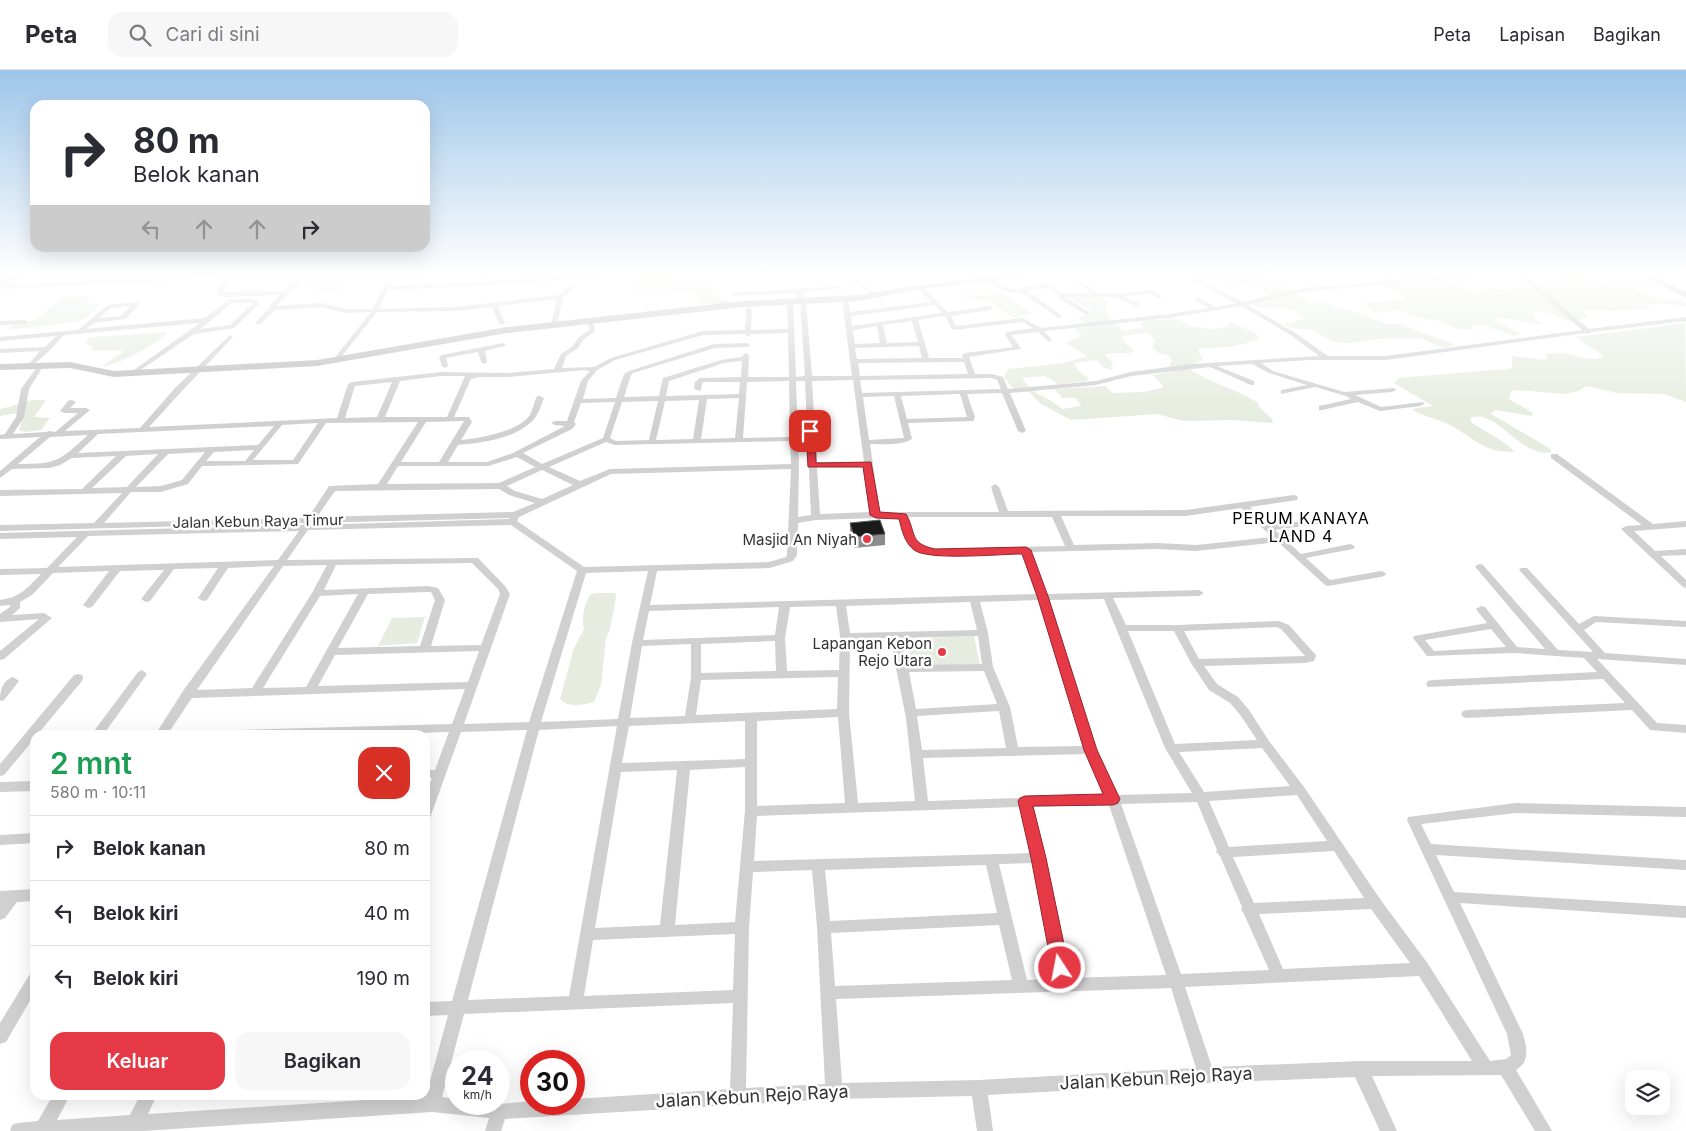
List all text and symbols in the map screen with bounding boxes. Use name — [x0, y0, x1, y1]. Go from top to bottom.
search box — [108, 12, 458, 57]
text: Peta — [25, 20, 78, 49]
icon: search — [126, 21, 154, 49]
text: Cari di sini — [166, 23, 259, 46]
text: Peta — [1433, 24, 1471, 45]
text: Lapisan — [1499, 24, 1565, 45]
text: Bagikan — [1593, 24, 1661, 45]
text: 80 m — [133, 119, 220, 161]
icon: right — [50, 120, 115, 185]
text: Belok kanan — [133, 161, 260, 187]
icon: left — [137, 215, 165, 243]
icon: ahead — [190, 215, 218, 243]
icon: ahead — [243, 215, 271, 243]
icon: right — [296, 215, 324, 243]
pin — [789, 410, 831, 452]
icon: arrive — [796, 417, 824, 445]
district label: PERUM KANAYA LAND 4 — [1232, 508, 1370, 546]
street label: Jalan Kebun Raya Timur — [172, 510, 344, 532]
place label: Masjid An Niyah — [742, 530, 857, 549]
marker: Masjid An Niyah — [861, 533, 873, 545]
place label: Lapangan Kebon Rejo Utara — [813, 634, 932, 670]
marker: Lapangan Kebon Rejo Utara — [936, 646, 948, 658]
text: 2 mnt — [50, 745, 132, 781]
button: close — [358, 747, 410, 799]
text: 580 m · 10:11 — [50, 782, 146, 802]
icon: right — [50, 834, 78, 862]
text: Belok kanan — [93, 837, 206, 860]
text: 80 m — [364, 837, 410, 860]
icon: left — [50, 899, 78, 927]
text: Belok kiri — [93, 902, 178, 925]
text: 40 m — [364, 902, 410, 925]
position arrow — [1033, 941, 1085, 993]
icon: left — [50, 964, 78, 992]
text: Belok kiri — [93, 967, 178, 990]
text: 190 m — [357, 967, 410, 990]
button: Keluar — [50, 1032, 225, 1090]
button: Bagikan — [235, 1032, 410, 1090]
speed limit sign: 30 — [520, 1050, 585, 1115]
text: 24 — [461, 1061, 494, 1091]
street label: Jalan Kebun Rejo Raya — [1059, 1062, 1253, 1094]
map controls — [1625, 1070, 1670, 1115]
button: layers — [1625, 1070, 1670, 1115]
street label: Jalan Kebun Rejo Raya — [655, 1080, 849, 1112]
text: km/h — [463, 1087, 492, 1102]

